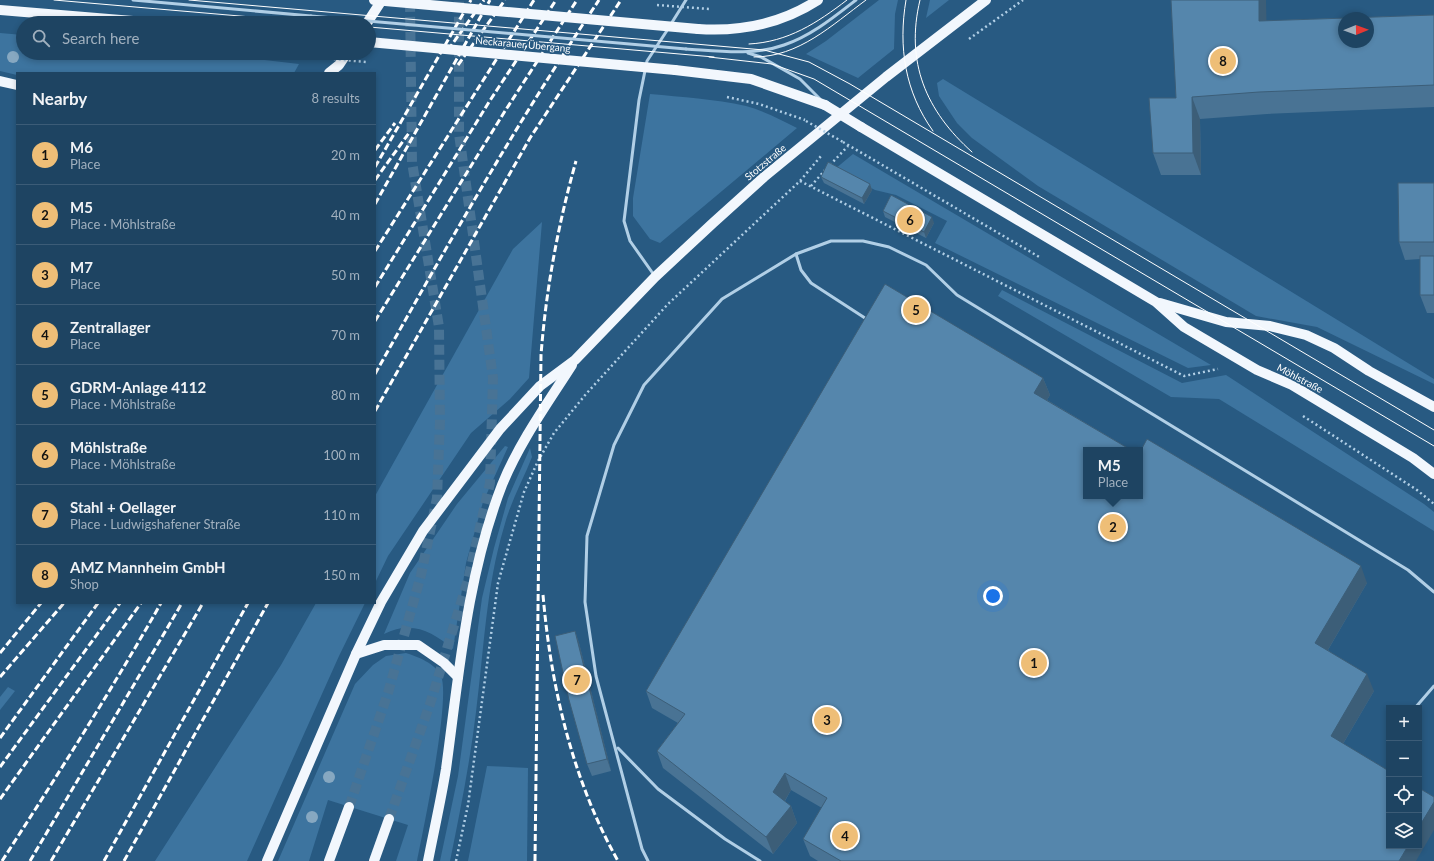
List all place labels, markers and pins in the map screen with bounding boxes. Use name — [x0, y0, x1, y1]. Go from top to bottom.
pin: 8 — [1210, 46, 1236, 76]
pin: 6 — [897, 205, 923, 235]
pin: 5 — [903, 295, 929, 325]
pin: 2 — [1100, 512, 1126, 542]
pin: 1 — [1021, 648, 1047, 678]
pin: 7 — [564, 665, 590, 695]
pin: 3 — [814, 705, 840, 735]
pin: 4 — [832, 821, 858, 851]

